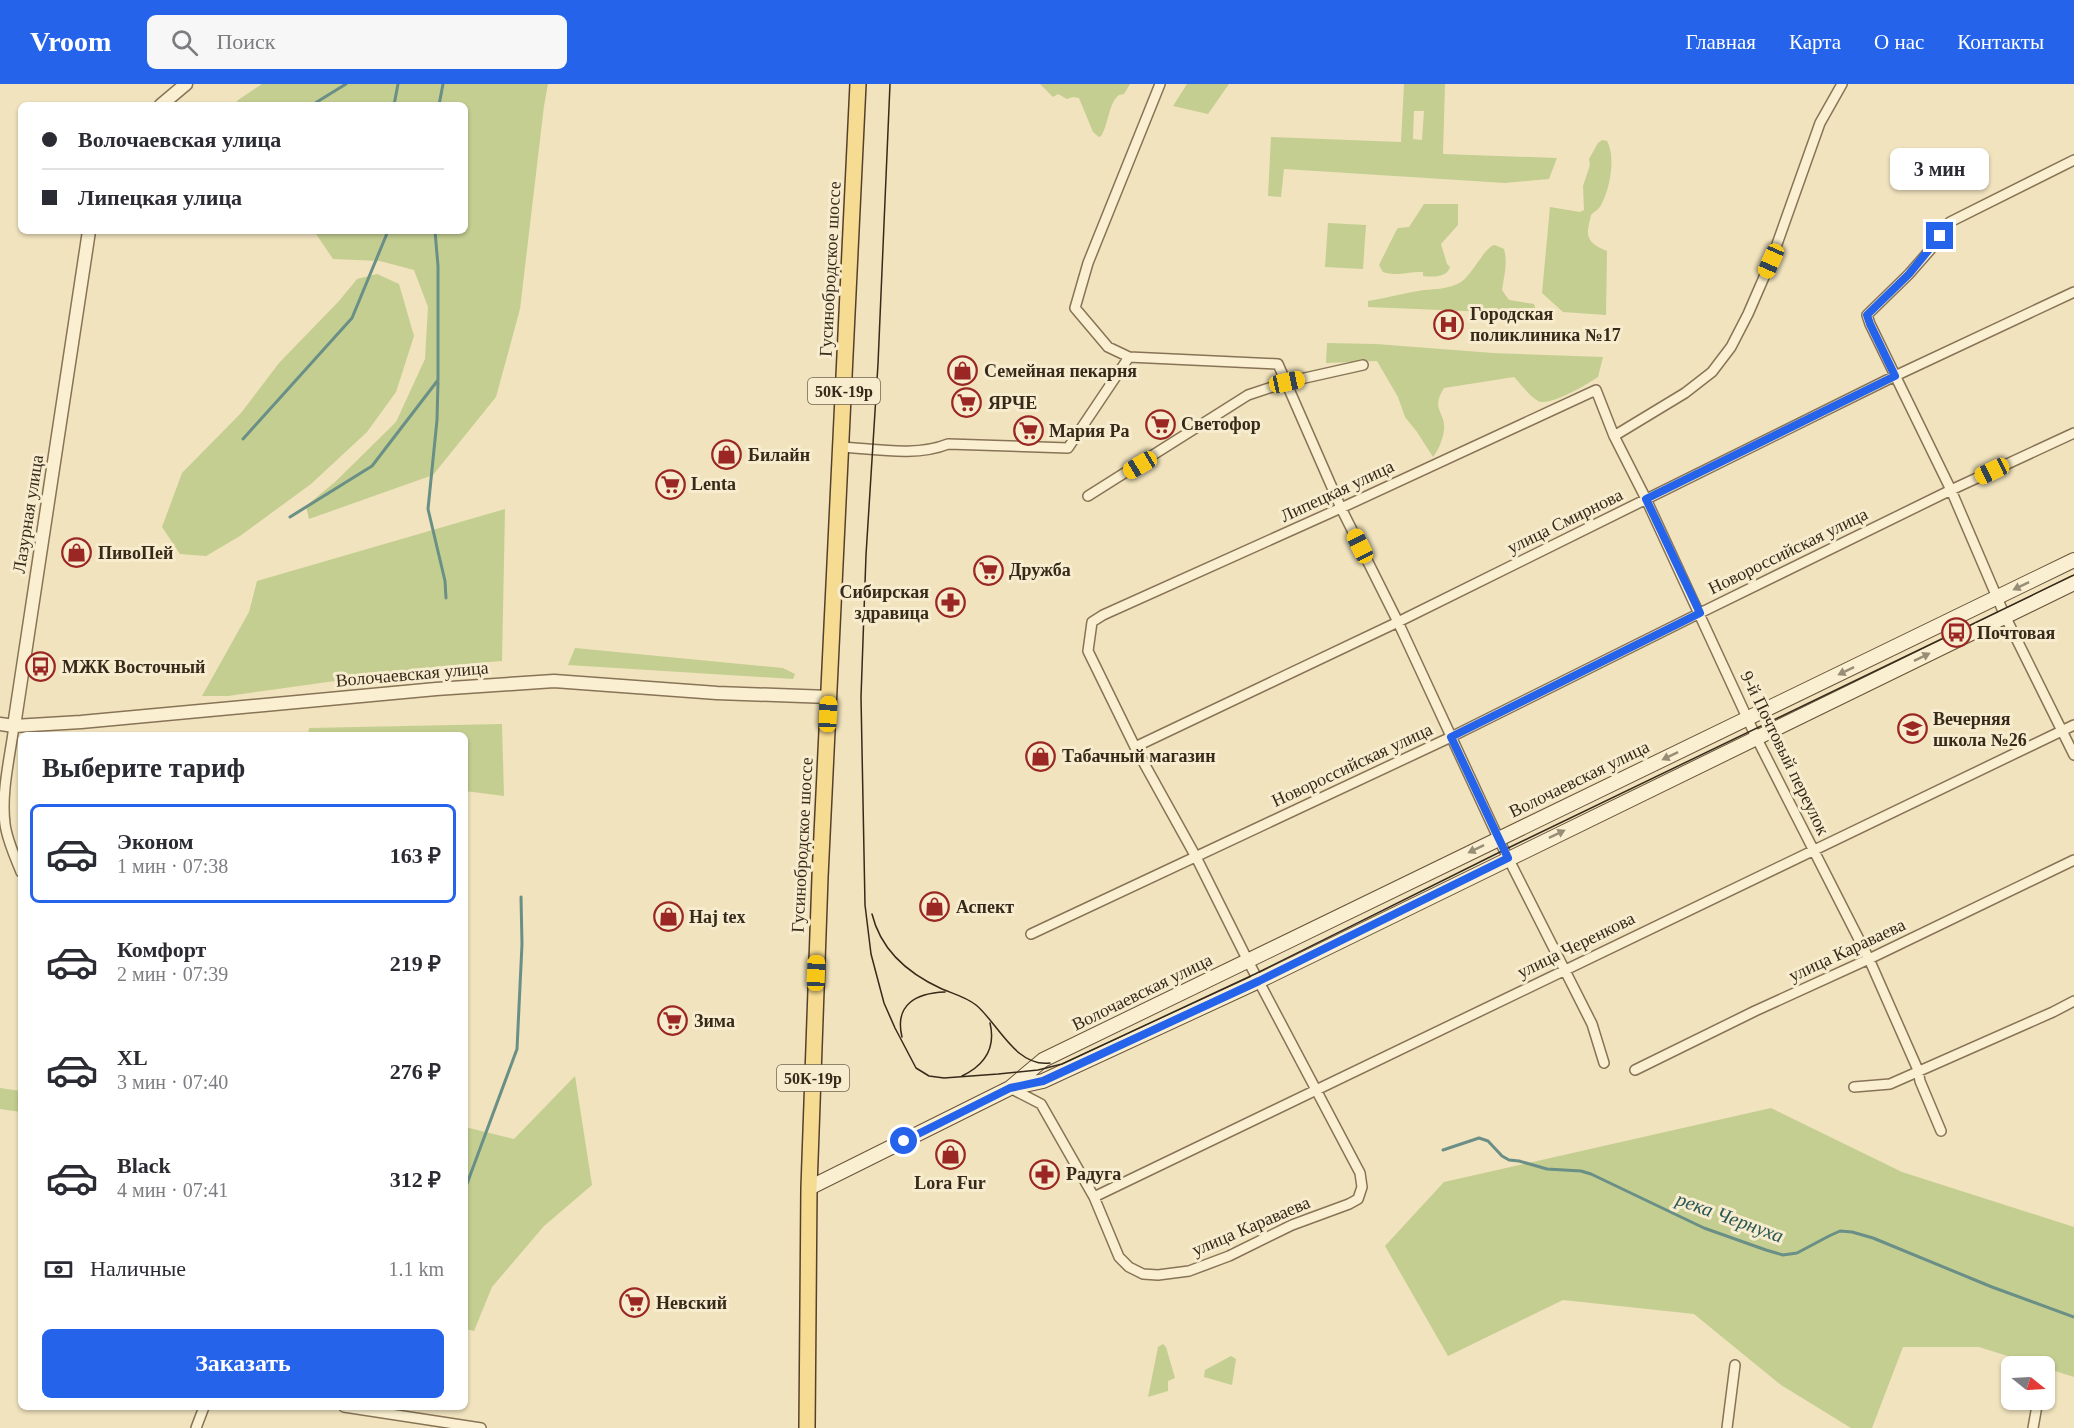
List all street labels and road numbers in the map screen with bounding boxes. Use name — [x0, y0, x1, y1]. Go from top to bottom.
street label: Гусинобродское шоссе — [815, 181, 845, 357]
road number: 50К-19р — [808, 378, 880, 404]
street label: Лазурная улица — [9, 453, 47, 575]
street label: Липецкая улица — [1277, 456, 1397, 526]
street label: улица Смирнова — [1504, 484, 1626, 558]
street label: Новороссийская улица — [1705, 504, 1871, 598]
street label: Волочаевская улица — [335, 657, 489, 691]
street label: 9-й Почтовый переулок — [1737, 668, 1834, 839]
street label: Новороссийская улица — [1269, 719, 1435, 811]
street label: Волочаевская улица — [1506, 736, 1652, 822]
street label: Гусинобродское шоссе — [787, 757, 817, 933]
street label: улица Черенкова — [1514, 908, 1638, 982]
street label: улица Караваева — [1786, 914, 1908, 986]
street label: Волочаевская улица — [1069, 949, 1215, 1035]
road number: 50К-19р — [777, 1065, 849, 1091]
street label: улица Караваева — [1189, 1192, 1313, 1260]

